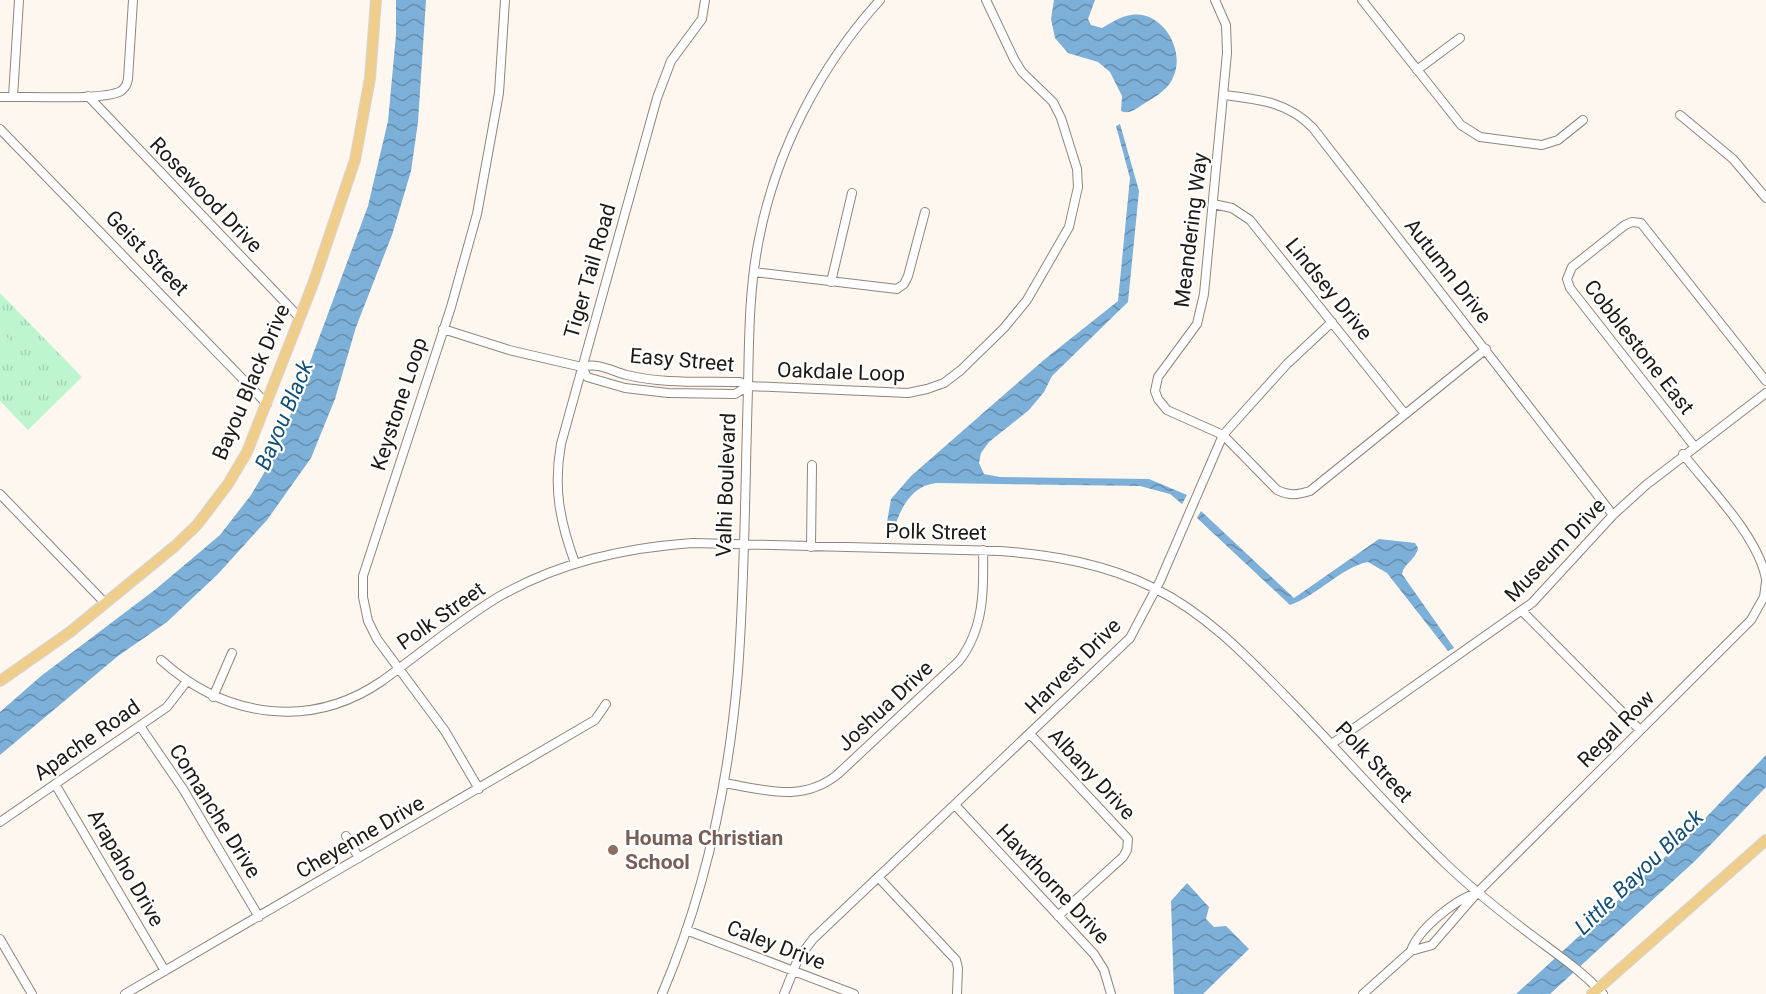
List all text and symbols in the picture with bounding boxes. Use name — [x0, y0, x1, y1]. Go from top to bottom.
street label: Rosewood Drive — [145, 132, 267, 258]
street label: Meandering Way — [1170, 151, 1212, 309]
street label: Tiger Tail Road — [559, 201, 621, 341]
street label: Geist Street — [101, 206, 194, 301]
street label: Autumn Drive — [1400, 214, 1496, 328]
street label: Lindsey Drive — [1281, 233, 1377, 345]
street label: Cobblestone East — [1579, 275, 1699, 419]
street label: Bayou Black Drive — [207, 300, 295, 464]
street label: Keystone Loop — [366, 335, 432, 473]
street label: Easy Street — [629, 343, 735, 377]
water label: Bayou Black — [249, 356, 319, 474]
street label: Oakdale Loop — [777, 358, 905, 386]
street label: Valhi Boulevard — [711, 412, 741, 558]
street label: Museum Drive — [1500, 493, 1610, 607]
street label: Polk Street — [885, 519, 987, 545]
street label: Polk Street — [393, 577, 490, 655]
street label: Harvest Drive — [1020, 613, 1126, 719]
street label: Joshua Drive — [832, 656, 938, 756]
street label: Regal Row — [1573, 686, 1659, 772]
street label: Apache Road — [29, 695, 145, 785]
street label: Polk Street — [1331, 717, 1417, 807]
street label: Albany Drive — [1044, 723, 1140, 825]
street label: Comanche Drive — [164, 740, 266, 882]
street label: Cheyenne Drive — [292, 791, 428, 883]
water label: Little Bayou Black — [1570, 804, 1709, 940]
street label: Arapaho Drive — [83, 805, 169, 931]
street label: Hawthorne Drive — [991, 819, 1115, 949]
place label: Houma Christian School — [625, 826, 783, 874]
marker: Houma Christian School — [606, 843, 620, 857]
street label: Caley Drive — [723, 915, 829, 975]

